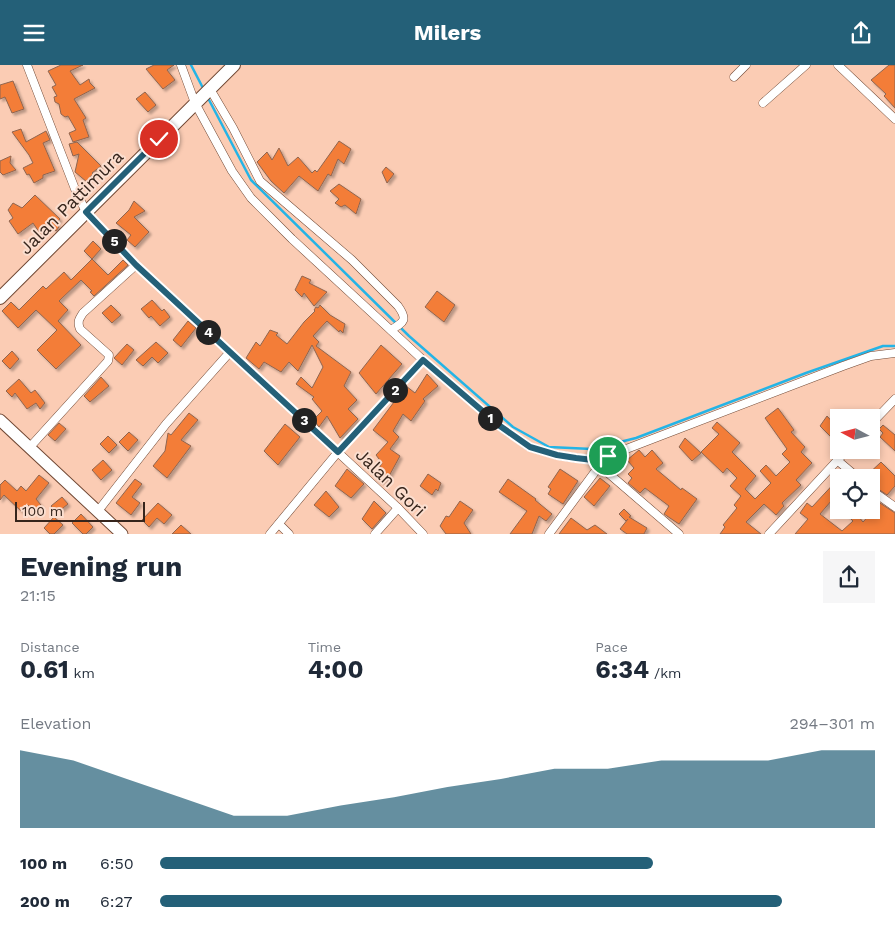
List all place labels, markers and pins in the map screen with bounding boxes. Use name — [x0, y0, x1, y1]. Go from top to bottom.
pin — [138, 118, 180, 160]
pin: 5 — [102, 229, 126, 253]
pin: 4 — [196, 319, 220, 345]
pin: 2 — [382, 377, 408, 403]
pin: 1 — [478, 405, 502, 431]
pin: 3 — [292, 407, 316, 433]
pin — [587, 435, 629, 477]

